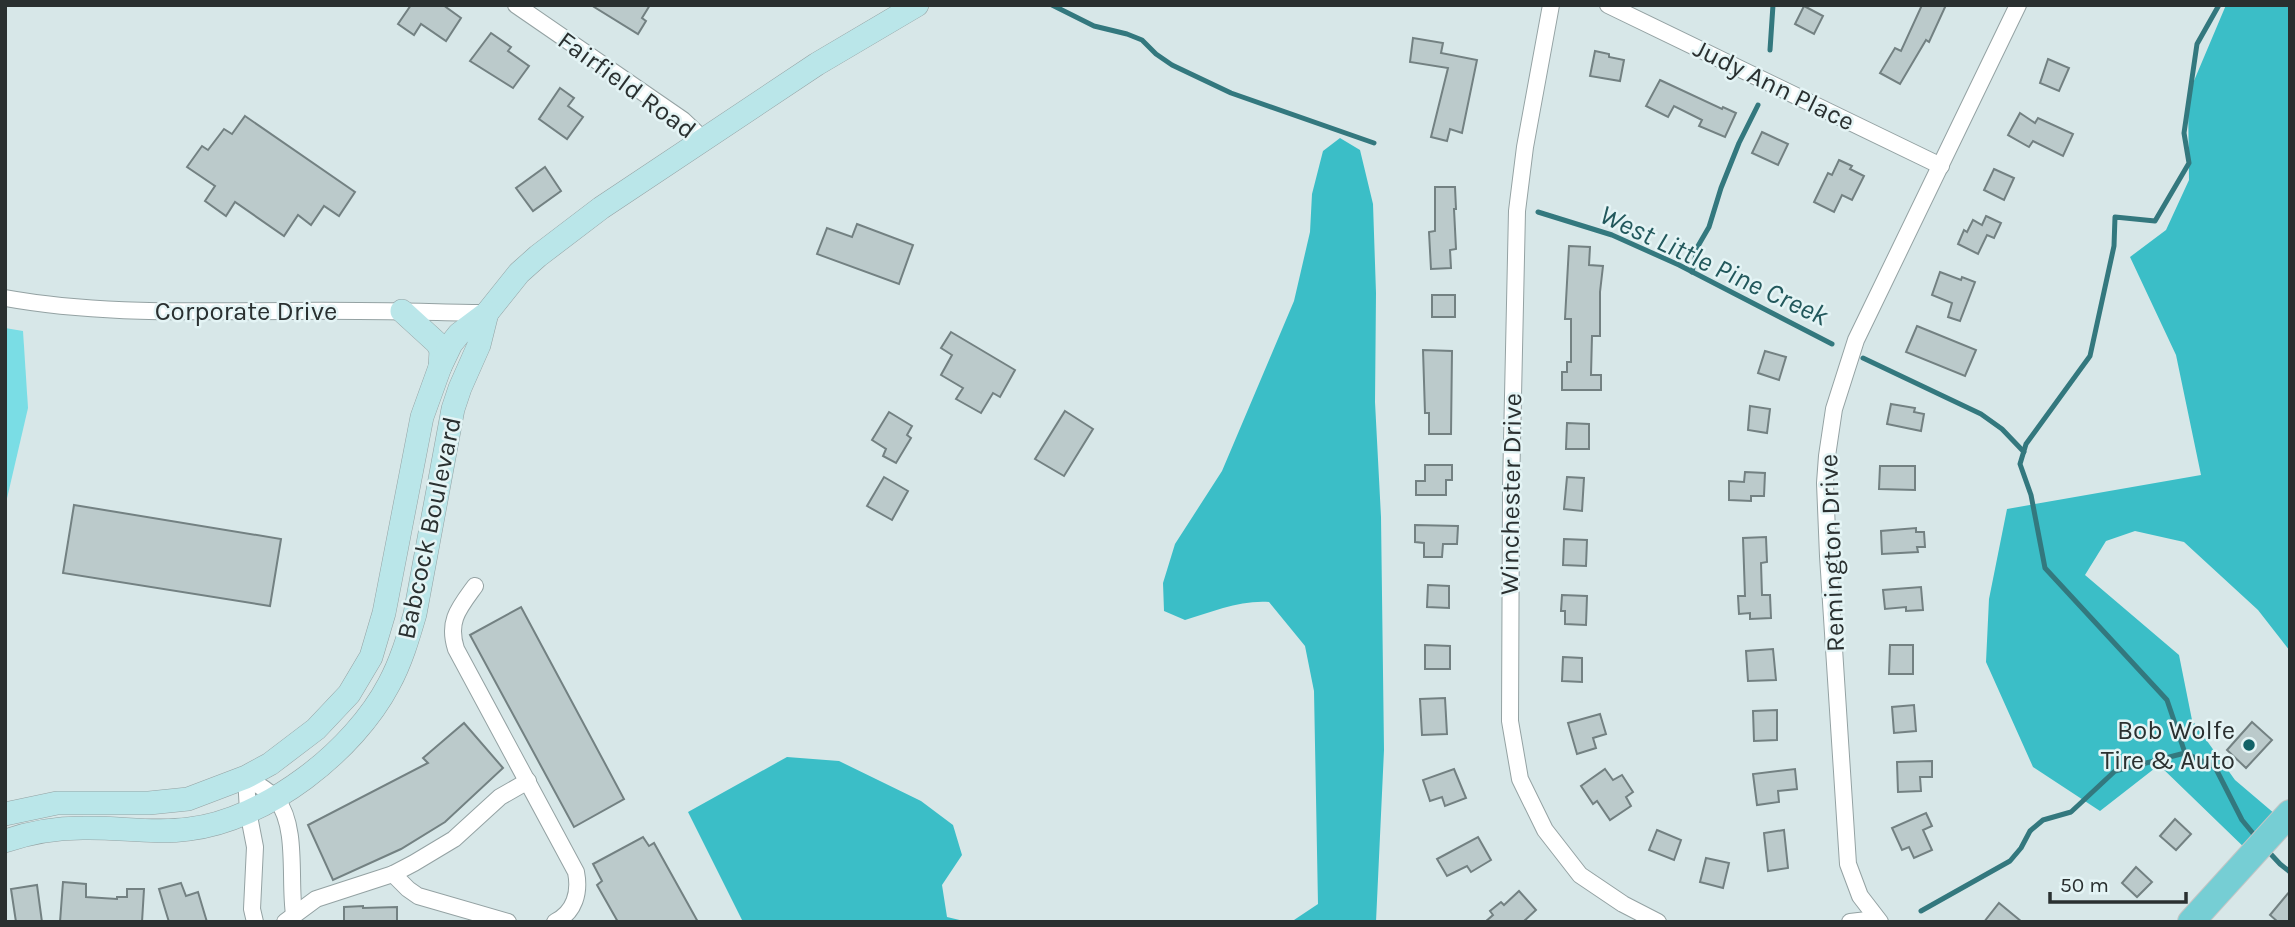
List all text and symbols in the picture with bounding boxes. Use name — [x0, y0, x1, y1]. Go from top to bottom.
street label: Fairfield Road — [552, 24, 702, 146]
street label: Judy Ann Place — [1688, 33, 1860, 137]
water label: West Little Pine Creek — [1594, 198, 1834, 333]
street label: Corporate Drive — [155, 296, 337, 327]
street label: Winchester Drive — [1494, 393, 1528, 595]
street label: Babcock Boulevard — [390, 414, 468, 642]
street label: Remington Drive — [1813, 453, 1851, 653]
place label: Bob Wolfe Tire & Auto — [2101, 715, 2235, 776]
marker: Bob Wolfe Tire & Auto — [2241, 737, 2257, 753]
scale bar — [2050, 860, 2186, 904]
text: 50 m — [2060, 873, 2109, 897]

